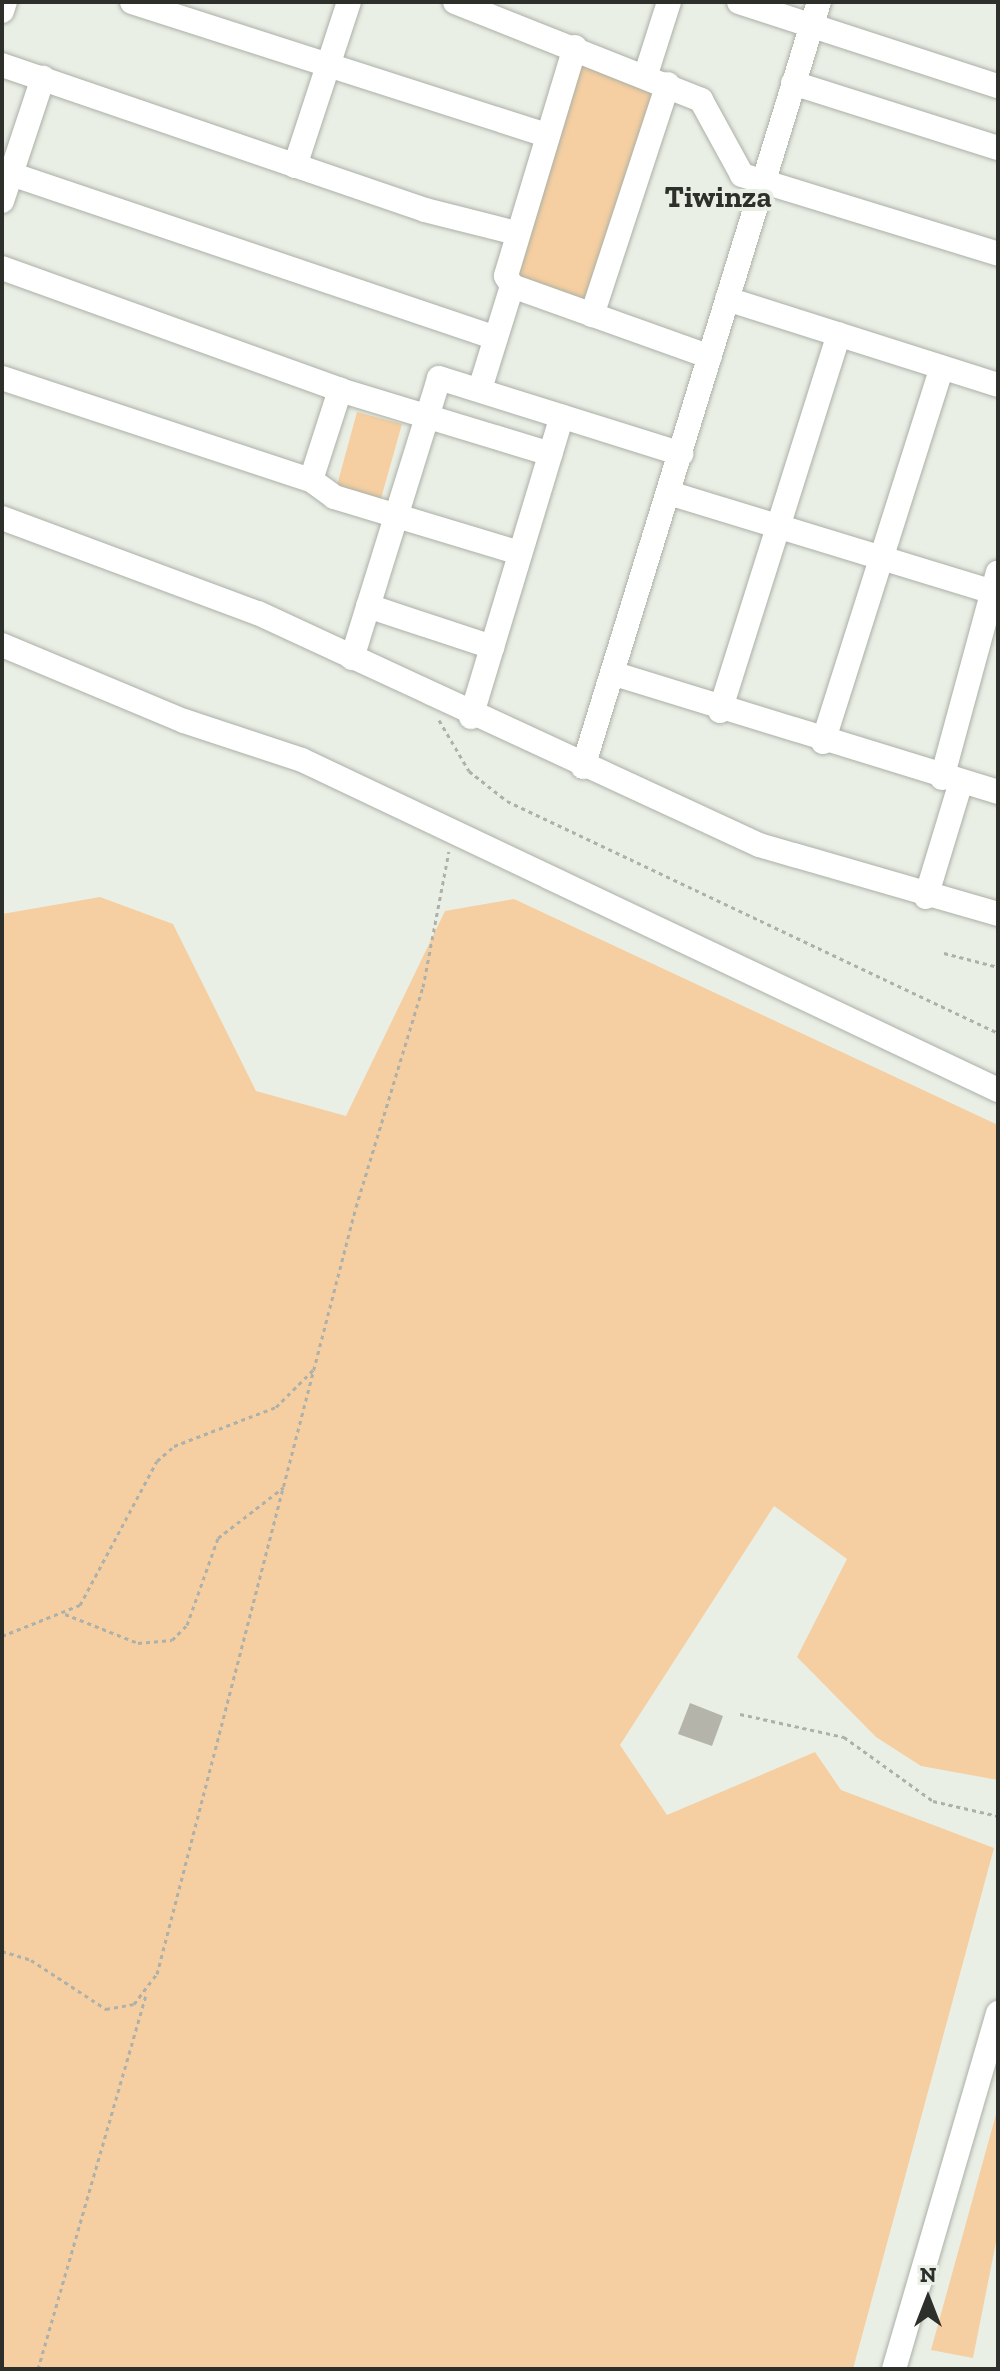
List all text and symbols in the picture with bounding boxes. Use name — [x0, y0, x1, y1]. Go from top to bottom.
district label: Tiwinza — [664, 179, 772, 215]
north arrow — [888, 2259, 968, 2339]
text: N — [920, 2261, 936, 2288]

